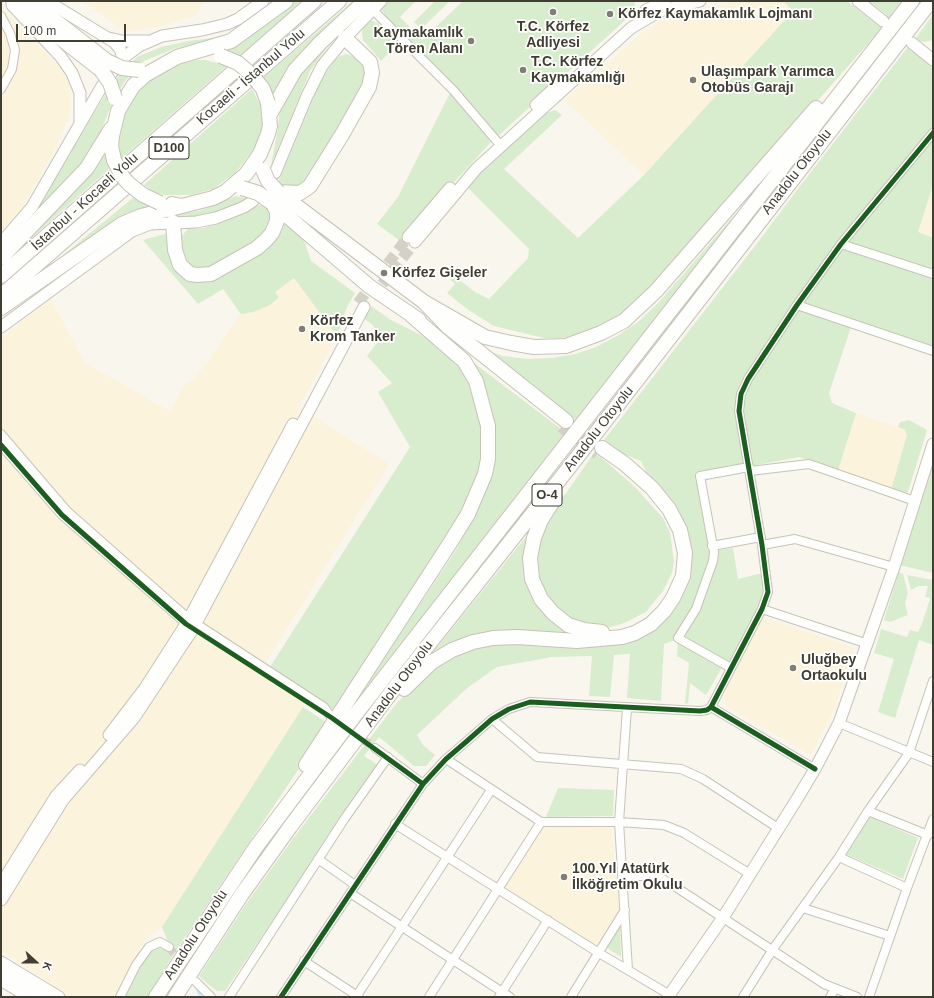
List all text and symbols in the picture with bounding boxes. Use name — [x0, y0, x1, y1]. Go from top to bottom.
place label: Körfez Kaymakamlık Lojmanı — [618, 6, 813, 22]
marker: T.C. Körfez Adliyesi — [548, 7, 558, 17]
marker: Körfez Kaymakamlık Lojmanı — [605, 9, 615, 19]
scale bar — [18, 16, 128, 42]
place label: T.C. Körfez Adliyesi — [517, 19, 589, 52]
text: 100 m — [23, 24, 56, 38]
street label: Kocaeli - İstanbul Yolu — [193, 25, 309, 129]
place label: Kaymakamlık Tören Alanı — [373, 25, 463, 58]
marker: Kaymakamlık Tören Alanı — [466, 36, 476, 46]
place label: T.C. Körfez Kaymakamlığı — [531, 54, 625, 86]
place label: Ulaşımpark Yarımca Otobüs Garajı — [701, 64, 834, 96]
marker: T.C. Körfez Kaymakamlığı — [518, 65, 528, 75]
marker: Ulaşımpark Yarımca Otobüs Garajı — [688, 75, 698, 85]
street label: Anadolu Otoyolu — [759, 126, 835, 218]
road number: D100 — [149, 137, 189, 159]
street label: İstanbul - Kocaeli Yolu — [28, 150, 142, 254]
place label: Körfez Gişeler — [392, 265, 487, 281]
marker: Körfez Gişeler — [379, 268, 389, 278]
place label: Körfez Krom Tanker — [310, 313, 395, 346]
marker: Körfez Krom Tanker — [297, 324, 307, 334]
street label: Anadolu Otoyolu — [561, 383, 637, 475]
road number: O-4 — [532, 484, 562, 506]
street label: Anadolu Otoyolu — [361, 638, 437, 730]
place label: Uluğbey Ortaokulu — [801, 652, 867, 684]
marker: Uluğbey Ortaokulu — [788, 663, 798, 673]
place label: 100.Yıl Atatürk İlköğretim Okulu — [572, 861, 682, 894]
marker: 100.Yıl Atatürk İlköğretim Okulu — [559, 872, 569, 882]
street label: Anadolu Otoyolu — [161, 887, 231, 983]
north arrow — [16, 942, 56, 982]
text: K — [40, 960, 54, 972]

